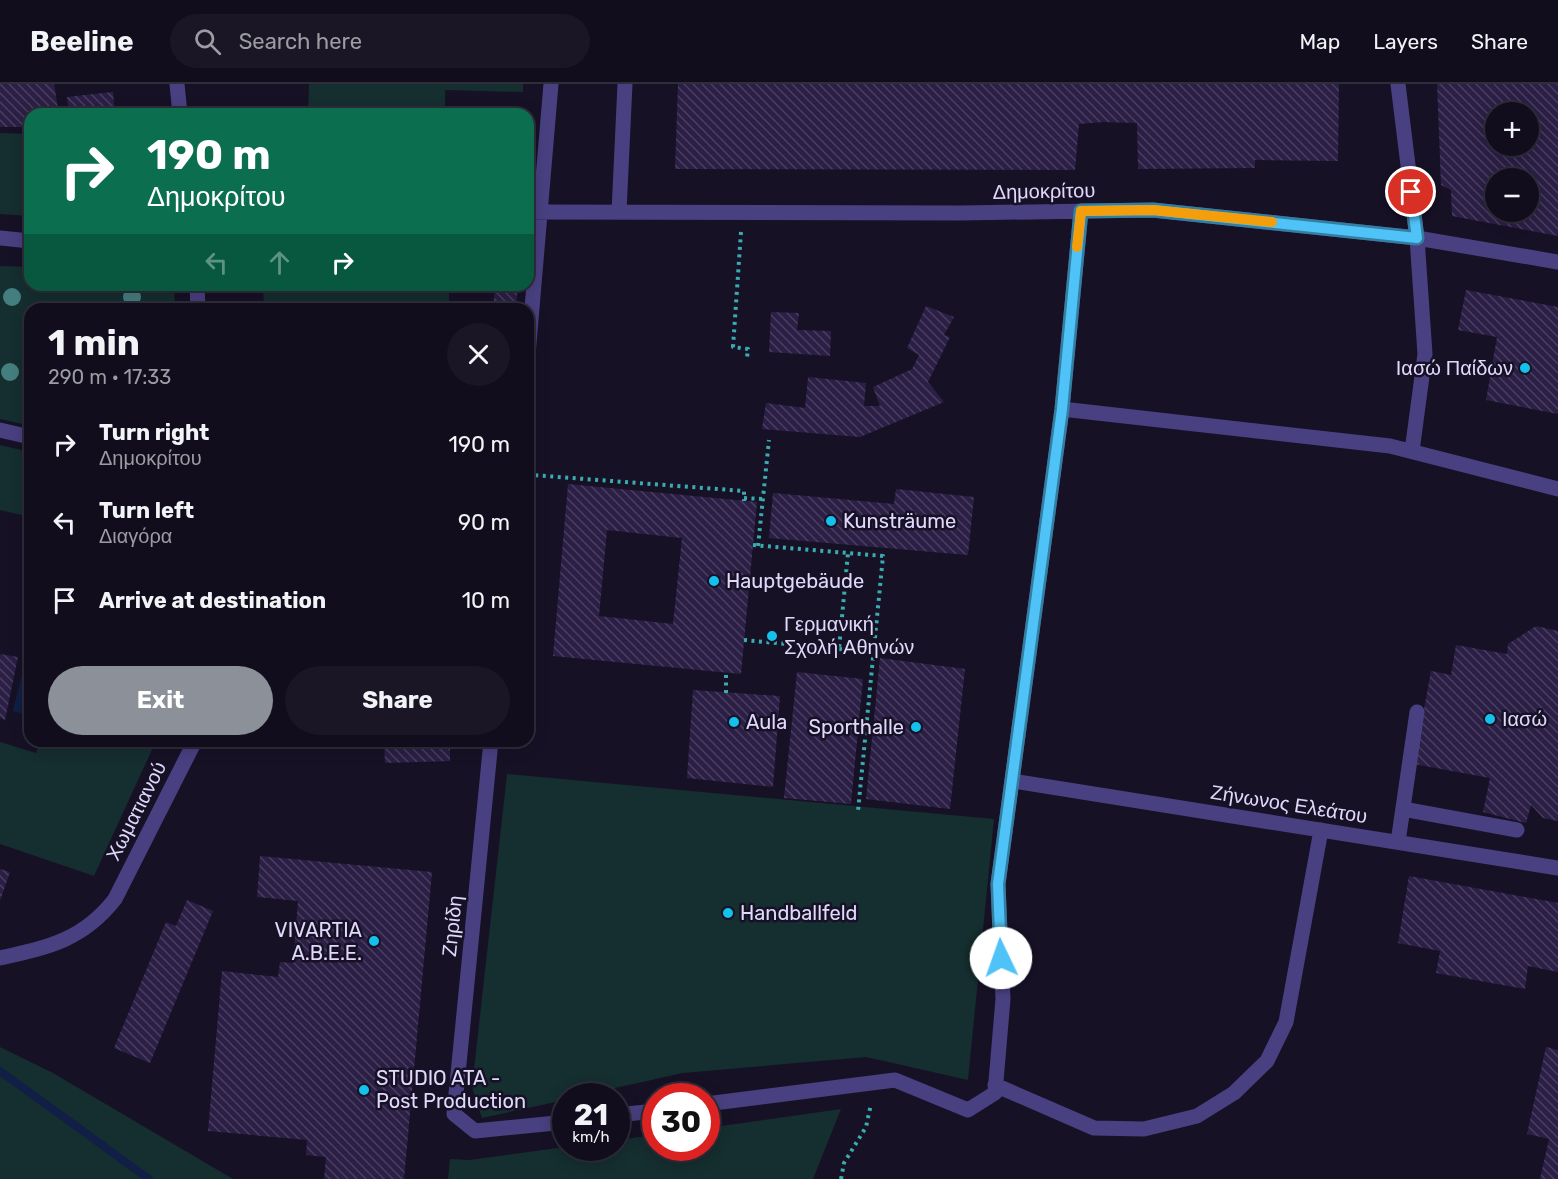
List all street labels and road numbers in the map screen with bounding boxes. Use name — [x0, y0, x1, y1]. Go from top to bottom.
street label: Δημοκρίτου — [992, 178, 1096, 204]
street label: Χωματιανού — [101, 757, 171, 865]
street label: Ζήνωνος Ελεάτου — [1209, 780, 1369, 828]
street label: Ζηρίδη — [437, 894, 467, 958]

